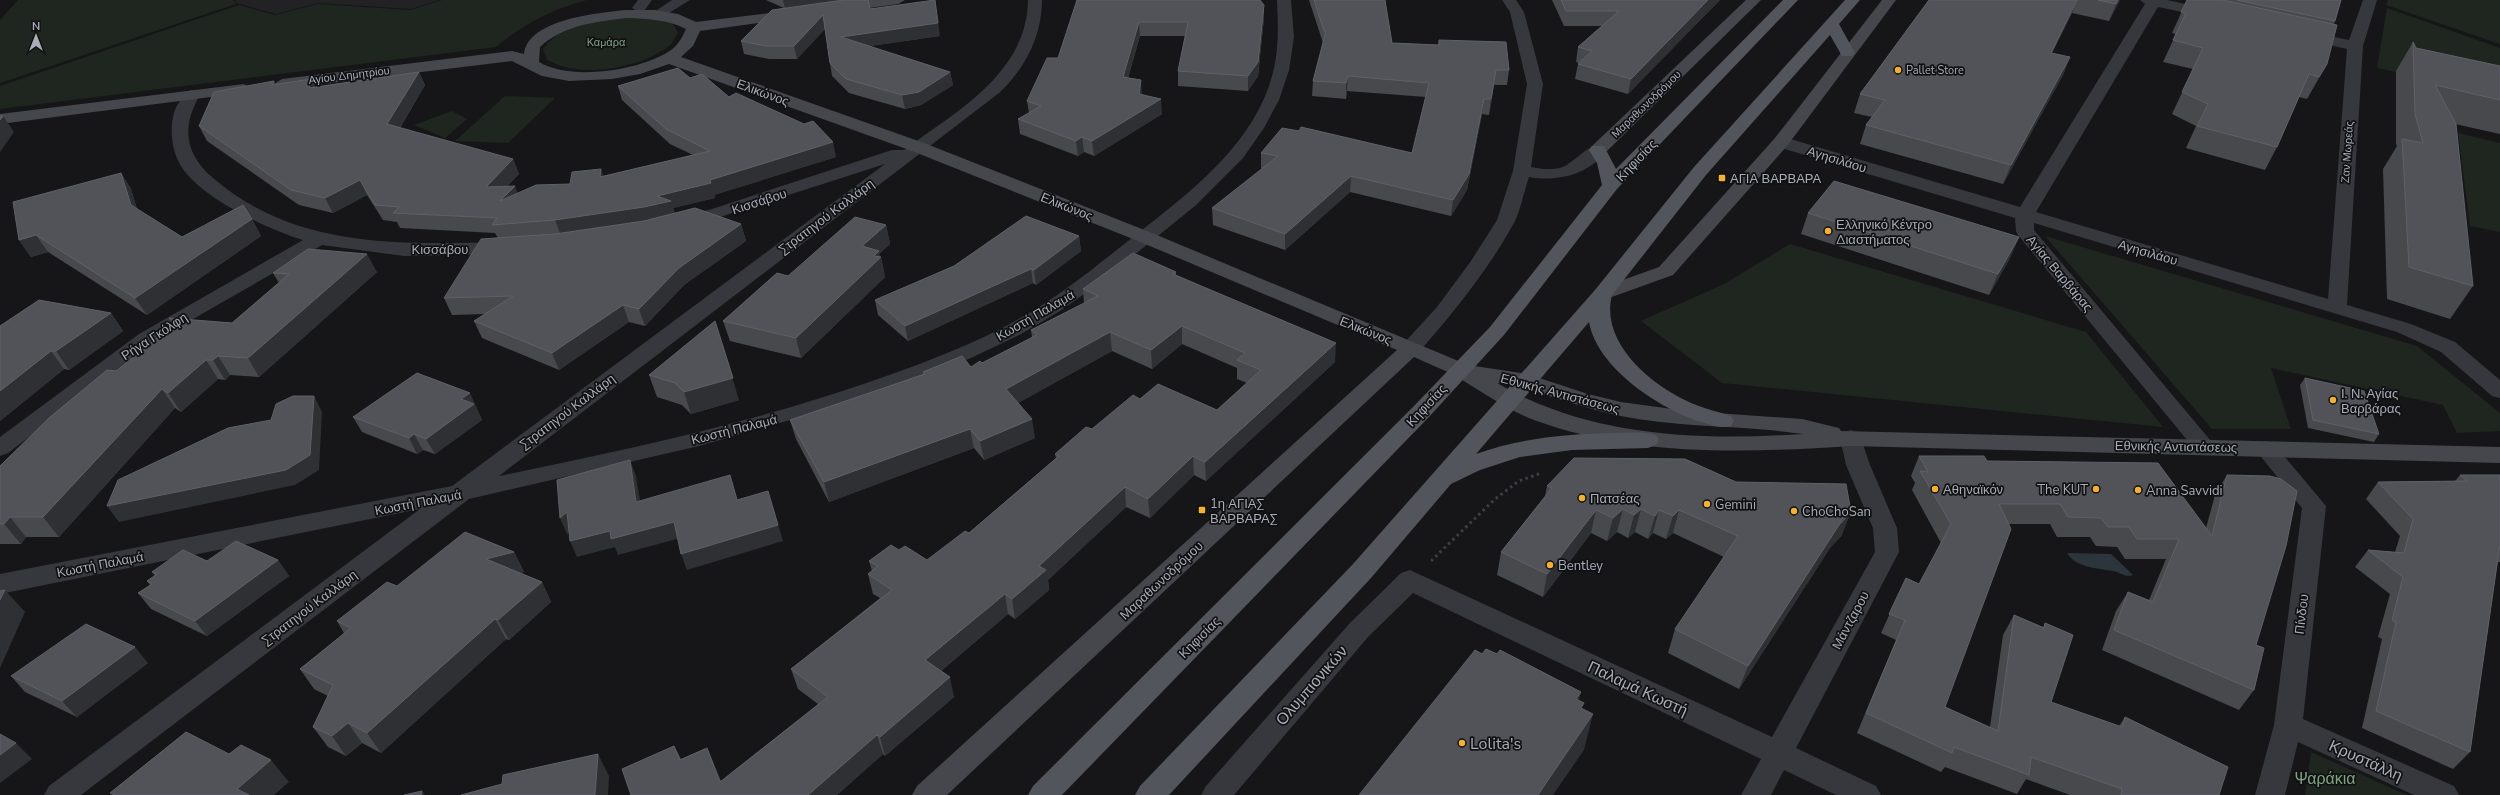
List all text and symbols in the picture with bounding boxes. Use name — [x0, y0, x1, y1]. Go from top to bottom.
north arrow — [16, 16, 56, 56]
text: N — [32, 19, 40, 34]
park label: Καμάρα — [587, 35, 626, 50]
street label: Αγίου Δημητρίου — [308, 63, 390, 88]
place label: Pallet Store — [1906, 63, 1964, 78]
marker: Pallet Store — [1893, 65, 1903, 75]
street label: Μαραθωνοδρόμου — [1608, 67, 1684, 141]
street label: Ελικώνος — [734, 75, 791, 111]
street label: Ζαν Μωρεάς — [2338, 121, 2357, 183]
street label: Κηφισίας — [1612, 136, 1661, 186]
street label: Αγησιλάου — [1805, 142, 1869, 178]
place label: ΑΓΙΑ ΒΑΡΒΑΡΑ — [1730, 170, 1822, 188]
marker: ΑΓΙΑ ΒΑΡΒΑΡΑ — [1717, 173, 1727, 183]
street label: Στρατηγού Καλλάρη — [775, 175, 878, 259]
street label: Κισσάβου — [729, 185, 789, 219]
street label: Ελικώνος — [1038, 188, 1095, 225]
place label: Ελληνικό Κέντρο Διαστήματος — [1836, 216, 1932, 249]
marker: Ελληνικό Κέντρο Διαστήματος — [1823, 226, 1833, 236]
street label: Αγίας Βαρβάρας — [2022, 232, 2097, 316]
street label: Αγησιλάου — [2116, 236, 2180, 270]
street label: Κισσάβου — [412, 241, 468, 259]
street label: Κωστή Παλαμά — [993, 286, 1078, 346]
street label: Ρήγα Γκόλφη — [118, 309, 191, 365]
street label: Ελικώνος — [1337, 312, 1394, 349]
street label: Εθνικής Αντιστάσεως — [1498, 369, 1621, 418]
street label: Στρατηγού Καλλάρη — [516, 370, 619, 454]
street label: Κηφισίας — [1402, 381, 1451, 431]
place label: Ι. Ν. Αγίας Βαρβάρας — [2341, 385, 2401, 418]
marker: Ι. Ν. Αγίας Βαρβάρας — [2328, 395, 2338, 405]
street label: Κωστή Παλαμά — [689, 410, 780, 449]
street label: Εθνικής Αντιστάσεως — [2115, 437, 2237, 457]
place label: Αθηναϊκόν — [1943, 481, 2003, 499]
place label: The KUT — [2037, 481, 2088, 499]
place label: Anna Savvidi — [2146, 482, 2223, 500]
marker: Αθηναϊκόν — [1930, 484, 1940, 494]
marker: The KUT — [2091, 484, 2101, 494]
marker: Anna Savvidi — [2133, 485, 2143, 495]
street label: Κωστή Παλαμά — [373, 486, 464, 520]
place label: Πατσέας — [1590, 490, 1639, 508]
marker: Πατσέας — [1577, 493, 1587, 503]
place label: 1η ΑΓΙΑΣ ΒΑΡΒΑΡΑΣ — [1210, 495, 1278, 528]
place label: Gemini — [1715, 496, 1756, 514]
marker: Gemini — [1702, 499, 1712, 509]
place label: ChoChoSan — [1802, 503, 1871, 521]
marker: 1η ΑΓΙΑΣ ΒΑΡΒΑΡΑΣ — [1197, 505, 1207, 515]
marker: ChoChoSan — [1789, 506, 1799, 516]
street label: Μαραθωνοδρόμου — [1116, 537, 1207, 624]
street label: Κωστή Παλαμά — [55, 548, 146, 582]
place label: Bentley — [1558, 557, 1603, 575]
marker: Bentley — [1545, 560, 1555, 570]
street label: Στρατηγού Καλλάρη — [258, 566, 361, 650]
street label: Μάντζαρου — [1828, 588, 1874, 653]
street label: Πίνδου — [2291, 593, 2313, 635]
street label: Κηφισίας — [1175, 613, 1224, 662]
street label: Ολυμπιονικών — [1271, 641, 1353, 730]
street label: Παλαμά Κωστή — [1584, 656, 1691, 722]
place label: Lolita's — [1470, 733, 1521, 755]
street label: Κρυστάλλη — [2325, 735, 2406, 787]
marker: Lolita's — [1457, 738, 1467, 748]
park label: Ψαράκια — [2294, 768, 2356, 790]

